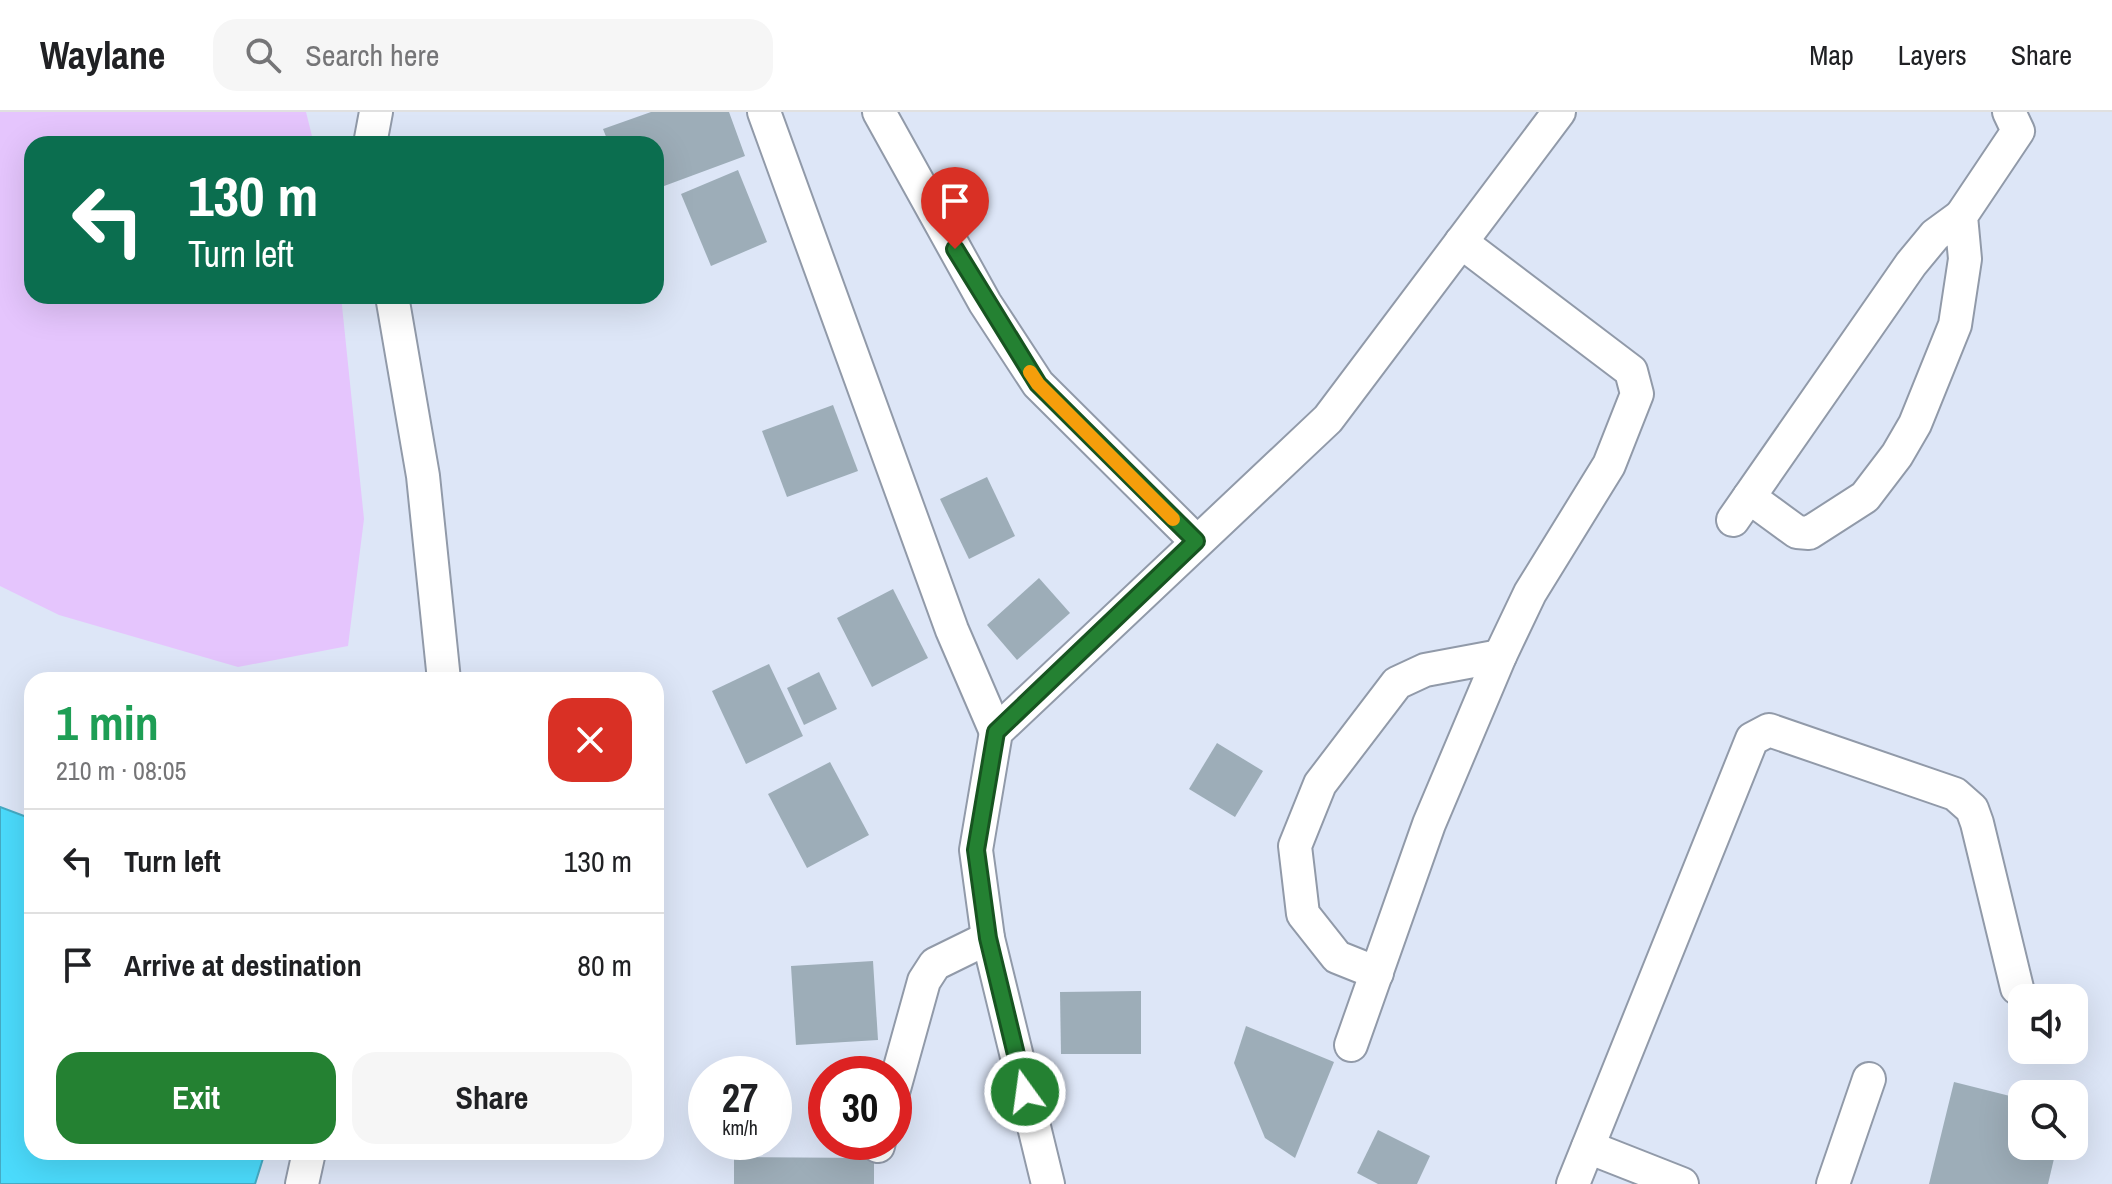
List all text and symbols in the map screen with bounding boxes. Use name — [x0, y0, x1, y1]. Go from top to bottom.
search box — [213, 19, 773, 91]
text: Waylane — [40, 30, 165, 81]
icon: search — [241, 33, 285, 77]
text: Search here — [305, 35, 439, 75]
text: Map — [1809, 36, 1854, 74]
text: Layers — [1898, 36, 1967, 74]
text: Share — [2011, 36, 2072, 74]
text: 130 m — [188, 158, 318, 233]
pin — [921, 167, 989, 249]
icon: left — [56, 168, 160, 272]
icon: arrive — [933, 179, 977, 223]
text: Turn left — [188, 230, 294, 278]
text: 1 min — [56, 690, 159, 755]
button: close — [548, 698, 632, 782]
text: 210 m · 08:05 — [56, 753, 186, 788]
icon: left — [56, 839, 100, 883]
text: Turn left — [124, 841, 221, 881]
text: 130 m — [564, 841, 632, 881]
icon: arrive — [56, 943, 100, 987]
text: Arrive at destination — [124, 945, 362, 985]
text: 80 m — [577, 945, 632, 985]
map controls — [2008, 984, 2088, 1160]
button: sound — [2008, 984, 2088, 1064]
position arrow — [983, 1050, 1067, 1134]
button: Exit — [56, 1052, 336, 1144]
button: Share — [352, 1052, 632, 1144]
speed limit sign: 30 — [808, 1056, 912, 1160]
text: 27 — [722, 1071, 758, 1124]
button: search — [2008, 1080, 2088, 1160]
text: km/h — [722, 1114, 758, 1141]

